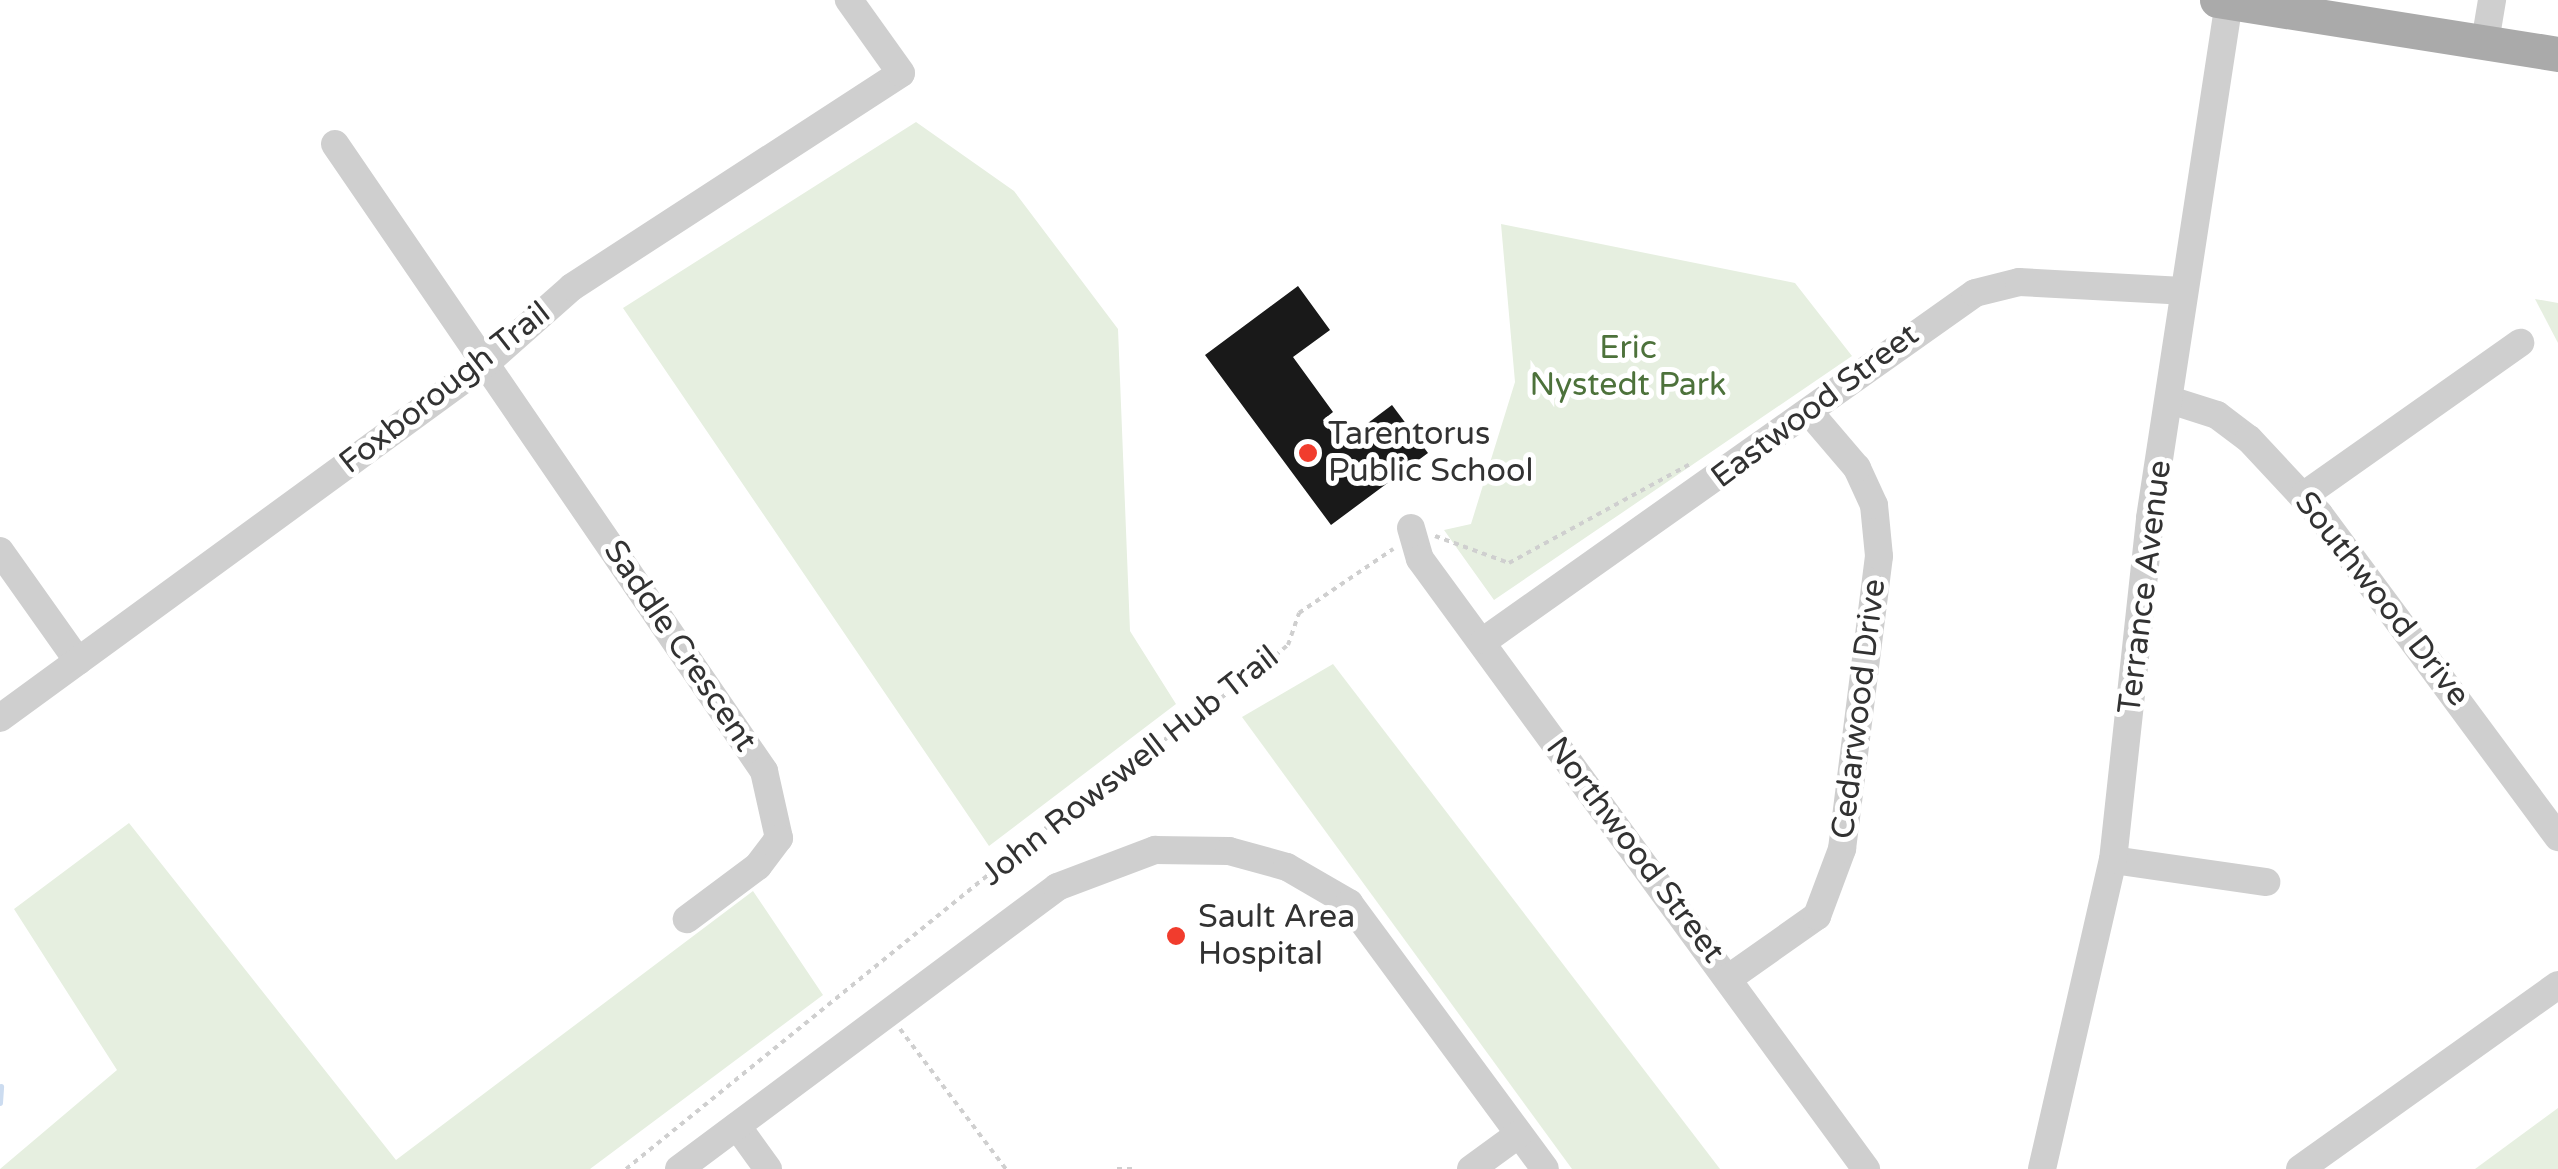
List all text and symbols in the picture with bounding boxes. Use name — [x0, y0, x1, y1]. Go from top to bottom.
street label: Foxborough Trail — [332, 294, 558, 482]
street label: Eastwood Street — [1704, 316, 1926, 496]
park label: Eric Nystedt Park — [1529, 330, 1727, 405]
place label: Tarentorus Public School — [1328, 416, 1533, 491]
marker: Tarentorus Public School — [1297, 442, 1319, 464]
street label: Terrance Avenue — [2110, 458, 2180, 716]
street label: Southwood Drive — [2286, 484, 2478, 714]
street label: Saddle Crescent — [595, 533, 765, 759]
street label: Cedarwood Drive — [1824, 577, 1894, 841]
street label: John Rowswell Hub Trail — [973, 638, 1287, 894]
street label: Northwood Street — [1538, 730, 1732, 970]
place label: Sault Area Hospital — [1198, 899, 1355, 974]
marker: Sault Area Hospital — [1163, 923, 1189, 949]

